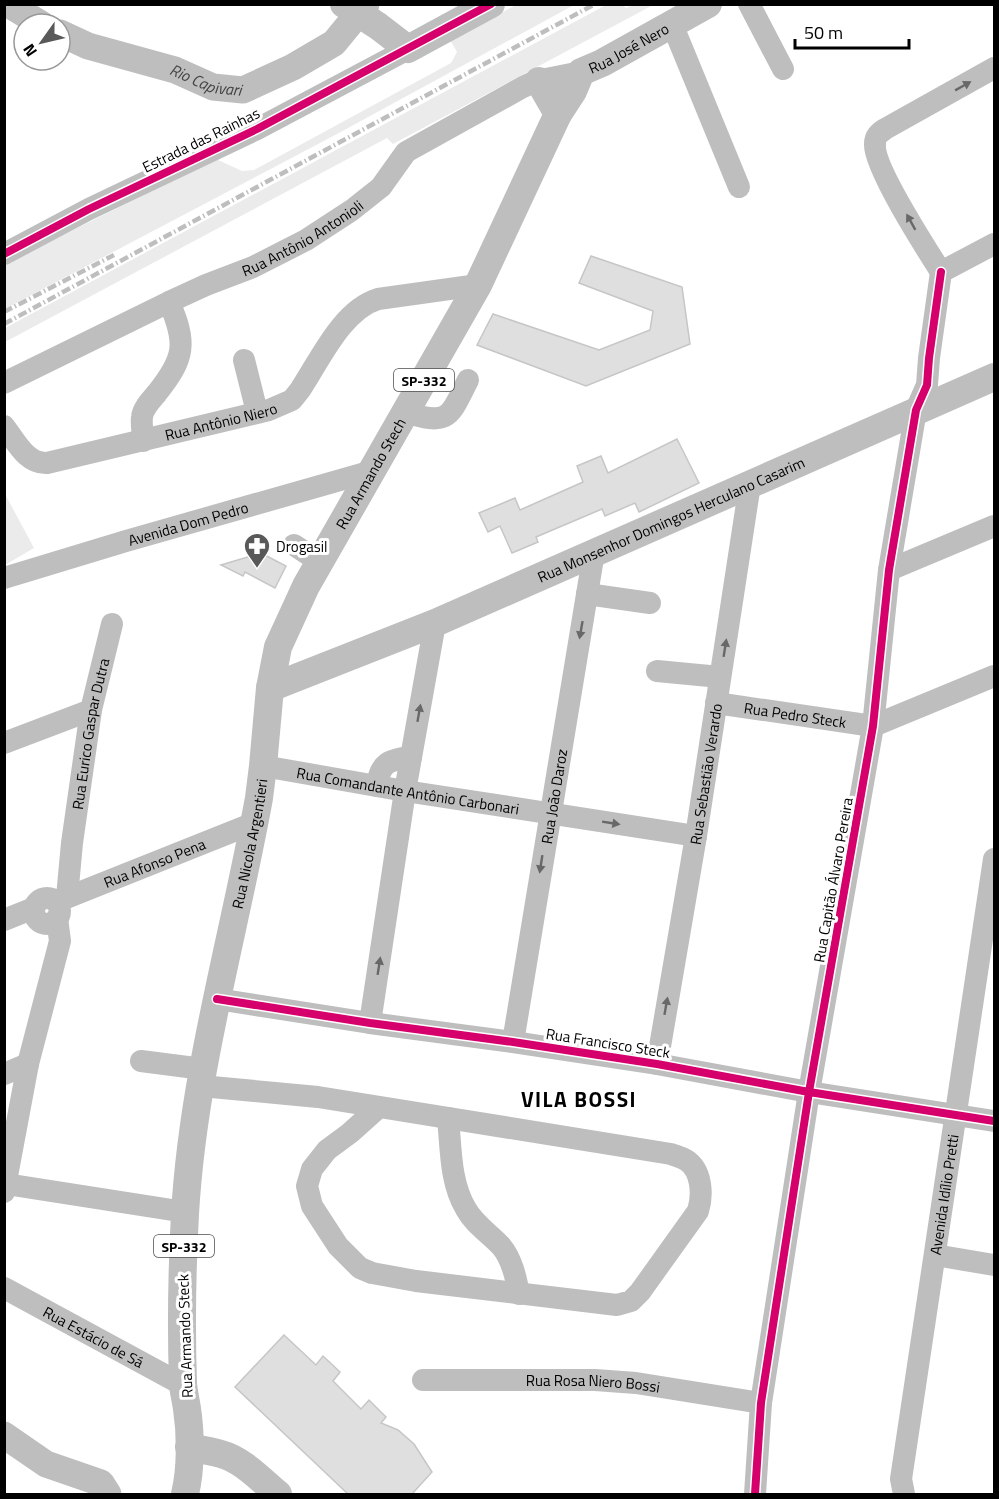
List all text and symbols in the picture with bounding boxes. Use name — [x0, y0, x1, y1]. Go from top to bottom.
north arrow — [12, 12, 72, 72]
scale bar — [795, 12, 909, 50]
street label: Rua José Nero — [585, 17, 673, 79]
text: 50 m — [804, 19, 843, 46]
text: N — [17, 39, 43, 62]
water label: Rio Capivari — [166, 57, 244, 102]
one-way arrow — [954, 81, 971, 91]
street label: Estrada das Rainhas — [138, 102, 264, 178]
street label: Rua Antônio Antonioli — [238, 194, 368, 282]
one-way arrow — [906, 213, 916, 230]
road number: SP-332 — [394, 369, 454, 391]
street label: Rua Antônio Niero — [162, 396, 281, 446]
street label: Rua Armando Stech — [329, 413, 411, 533]
street label: Rua Monsenhor Domingos Herculano Casarim — [534, 450, 808, 588]
street label: Avenida Dom Pedro — [125, 495, 251, 551]
pharmacy icon: Drogasil — [242, 531, 272, 569]
place label: Drogasil — [276, 535, 328, 558]
one-way arrow — [576, 621, 585, 640]
one-way arrow — [720, 638, 729, 657]
street label: Rua Eurico Gaspar Dutra — [65, 655, 115, 811]
street label: Rua Pedro Steck — [742, 696, 848, 733]
street label: Rua Sebastião Verardo — [683, 702, 728, 847]
one-way arrow — [415, 703, 424, 722]
street label: Rua João Daroz — [534, 747, 573, 846]
street label: Rua Comandante Antônio Carbonari — [295, 761, 521, 820]
street label: Rua Nicola Argentieri — [225, 777, 273, 911]
street label: Rua Capitão Álvaro Pereira — [807, 795, 859, 964]
one-way arrow — [602, 819, 621, 828]
street label: Rua Afonso Pena — [100, 832, 209, 893]
one-way arrow — [536, 854, 545, 873]
one-way arrow — [374, 956, 383, 975]
one-way arrow — [662, 997, 671, 1016]
street label: Rua Francisco Steck — [544, 1022, 672, 1064]
district label: VILA BOSSI — [521, 1083, 637, 1115]
street label: Avenida Idílio Pretti — [923, 1133, 964, 1256]
road number: SP-332 — [154, 1235, 214, 1257]
street label: Rua Armando Steck — [171, 1274, 199, 1398]
street label: Rua Estácio de Sá — [39, 1300, 149, 1374]
street label: Rua Rosa Niero Bossi — [526, 1369, 662, 1398]

